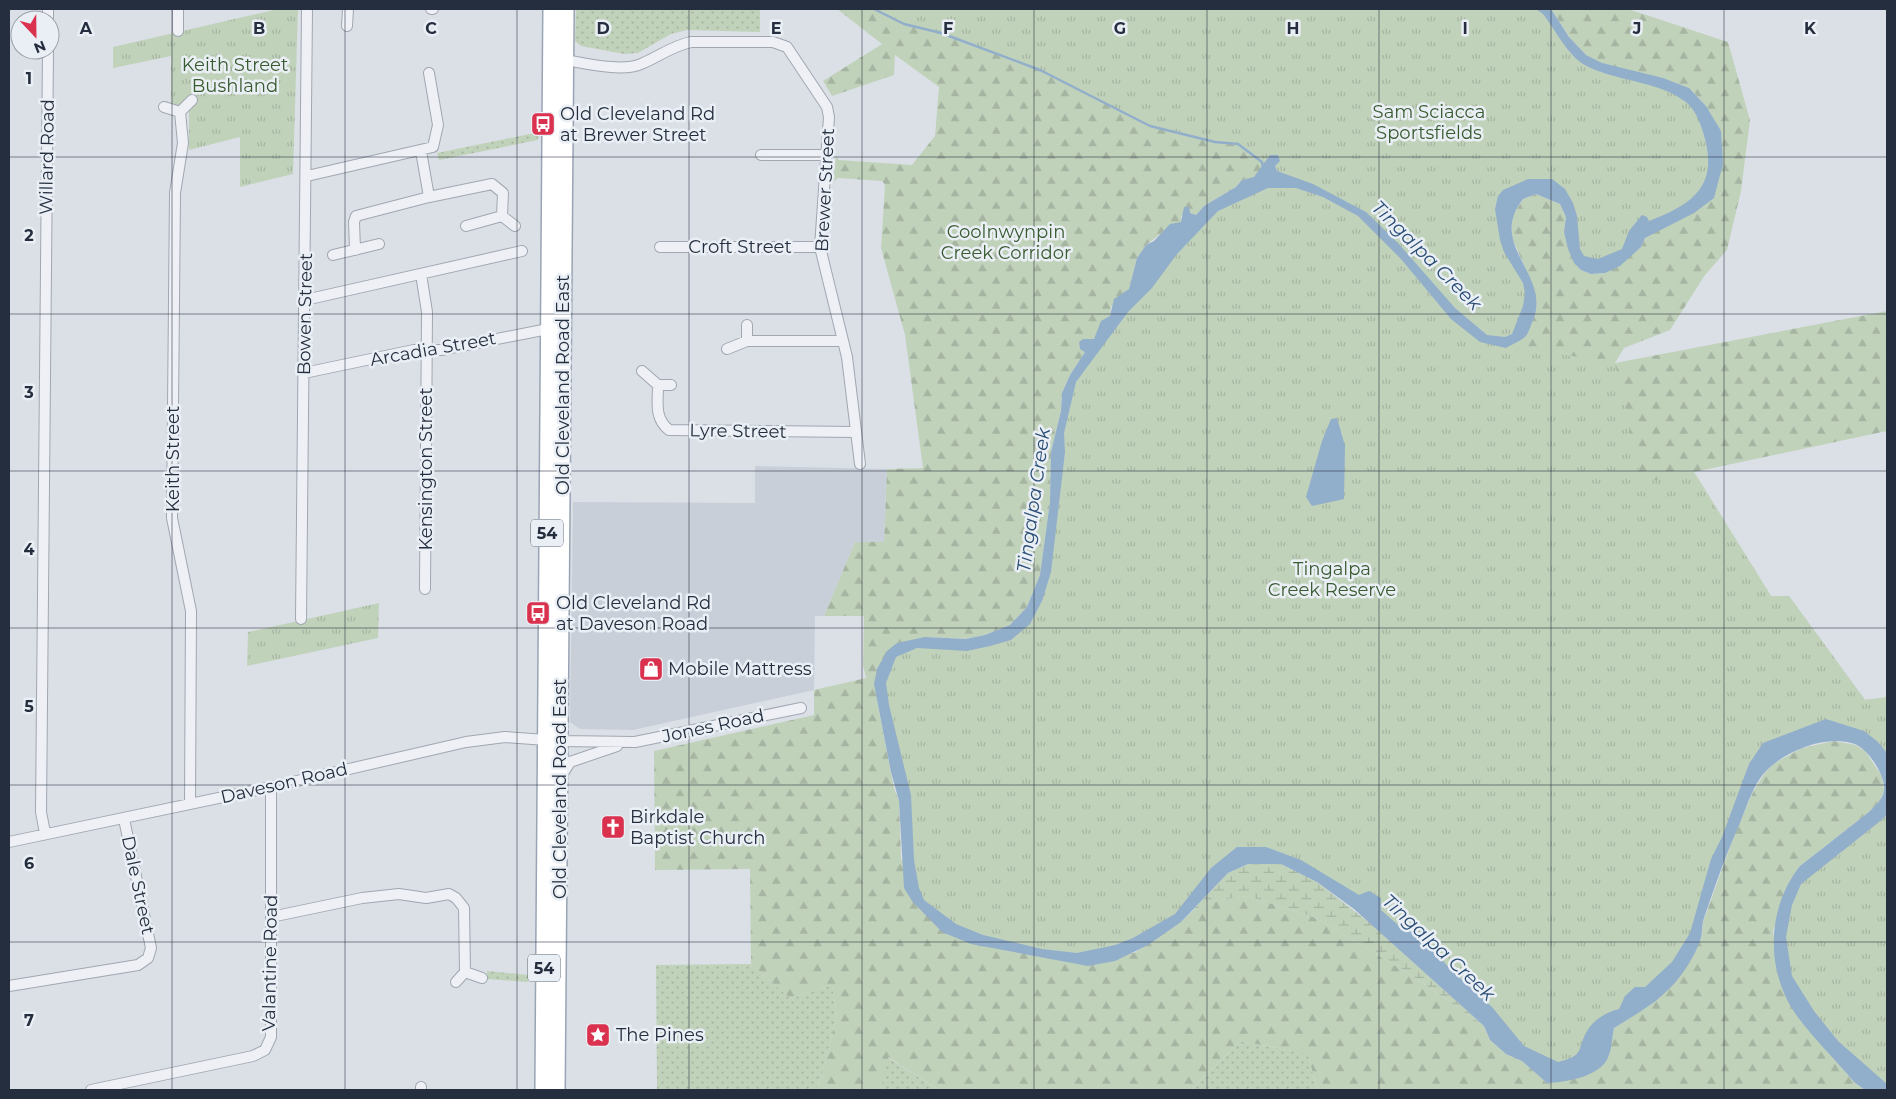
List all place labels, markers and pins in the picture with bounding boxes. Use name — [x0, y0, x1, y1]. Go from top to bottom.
place label: Old Cleveland Rd at Brewer Street — [560, 103, 715, 146]
bus stop icon: Old Cleveland Rd at Brewer Street — [530, 111, 556, 137]
place label: Old Cleveland Rd at Daveson Road — [556, 592, 711, 635]
bus stop icon: Old Cleveland Rd at Daveson Road — [525, 600, 551, 626]
shop icon: Mobile Mattress — [638, 656, 664, 682]
place label: Mobile Mattress — [668, 658, 812, 680]
place label: Birkdale Baptist Church — [630, 806, 766, 849]
church icon: Birkdale Baptist Church — [600, 814, 626, 840]
place icon: The Pines — [585, 1022, 611, 1048]
place label: The Pines — [616, 1024, 704, 1046]

